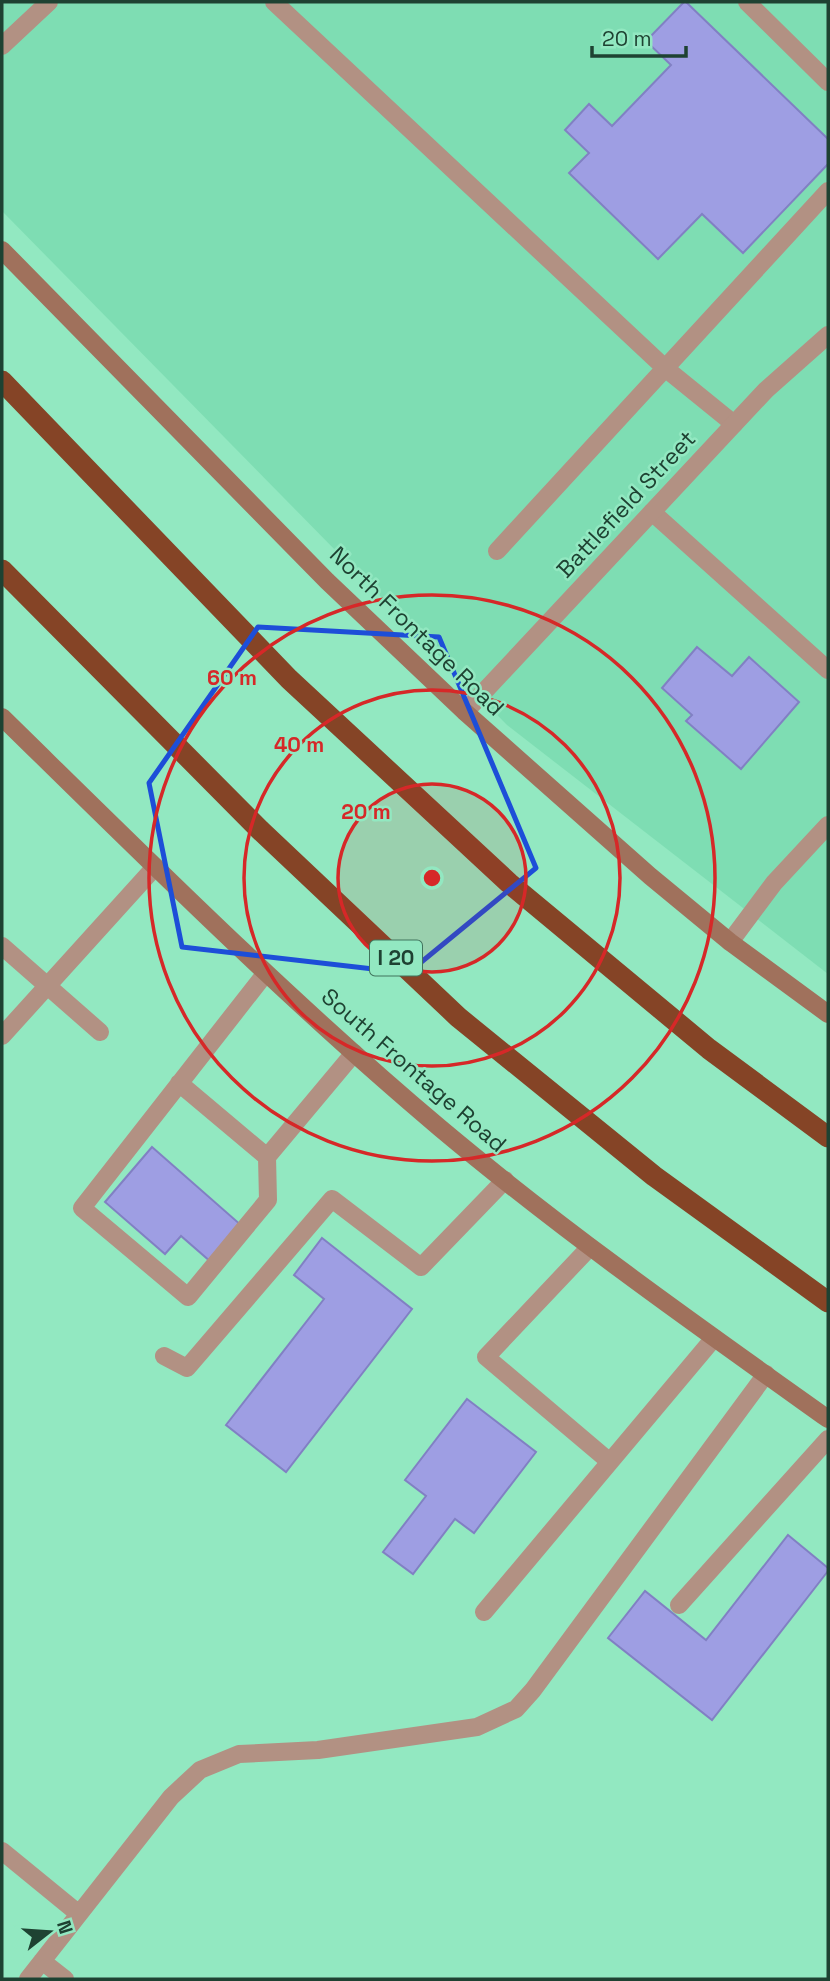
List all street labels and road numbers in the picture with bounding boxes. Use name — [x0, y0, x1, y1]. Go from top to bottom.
street label: Battlefield Street — [550, 424, 702, 584]
street label: North Frontage Road — [323, 540, 511, 722]
road number: I 20 — [370, 940, 422, 976]
street label: South Frontage Road — [315, 981, 513, 1159]

